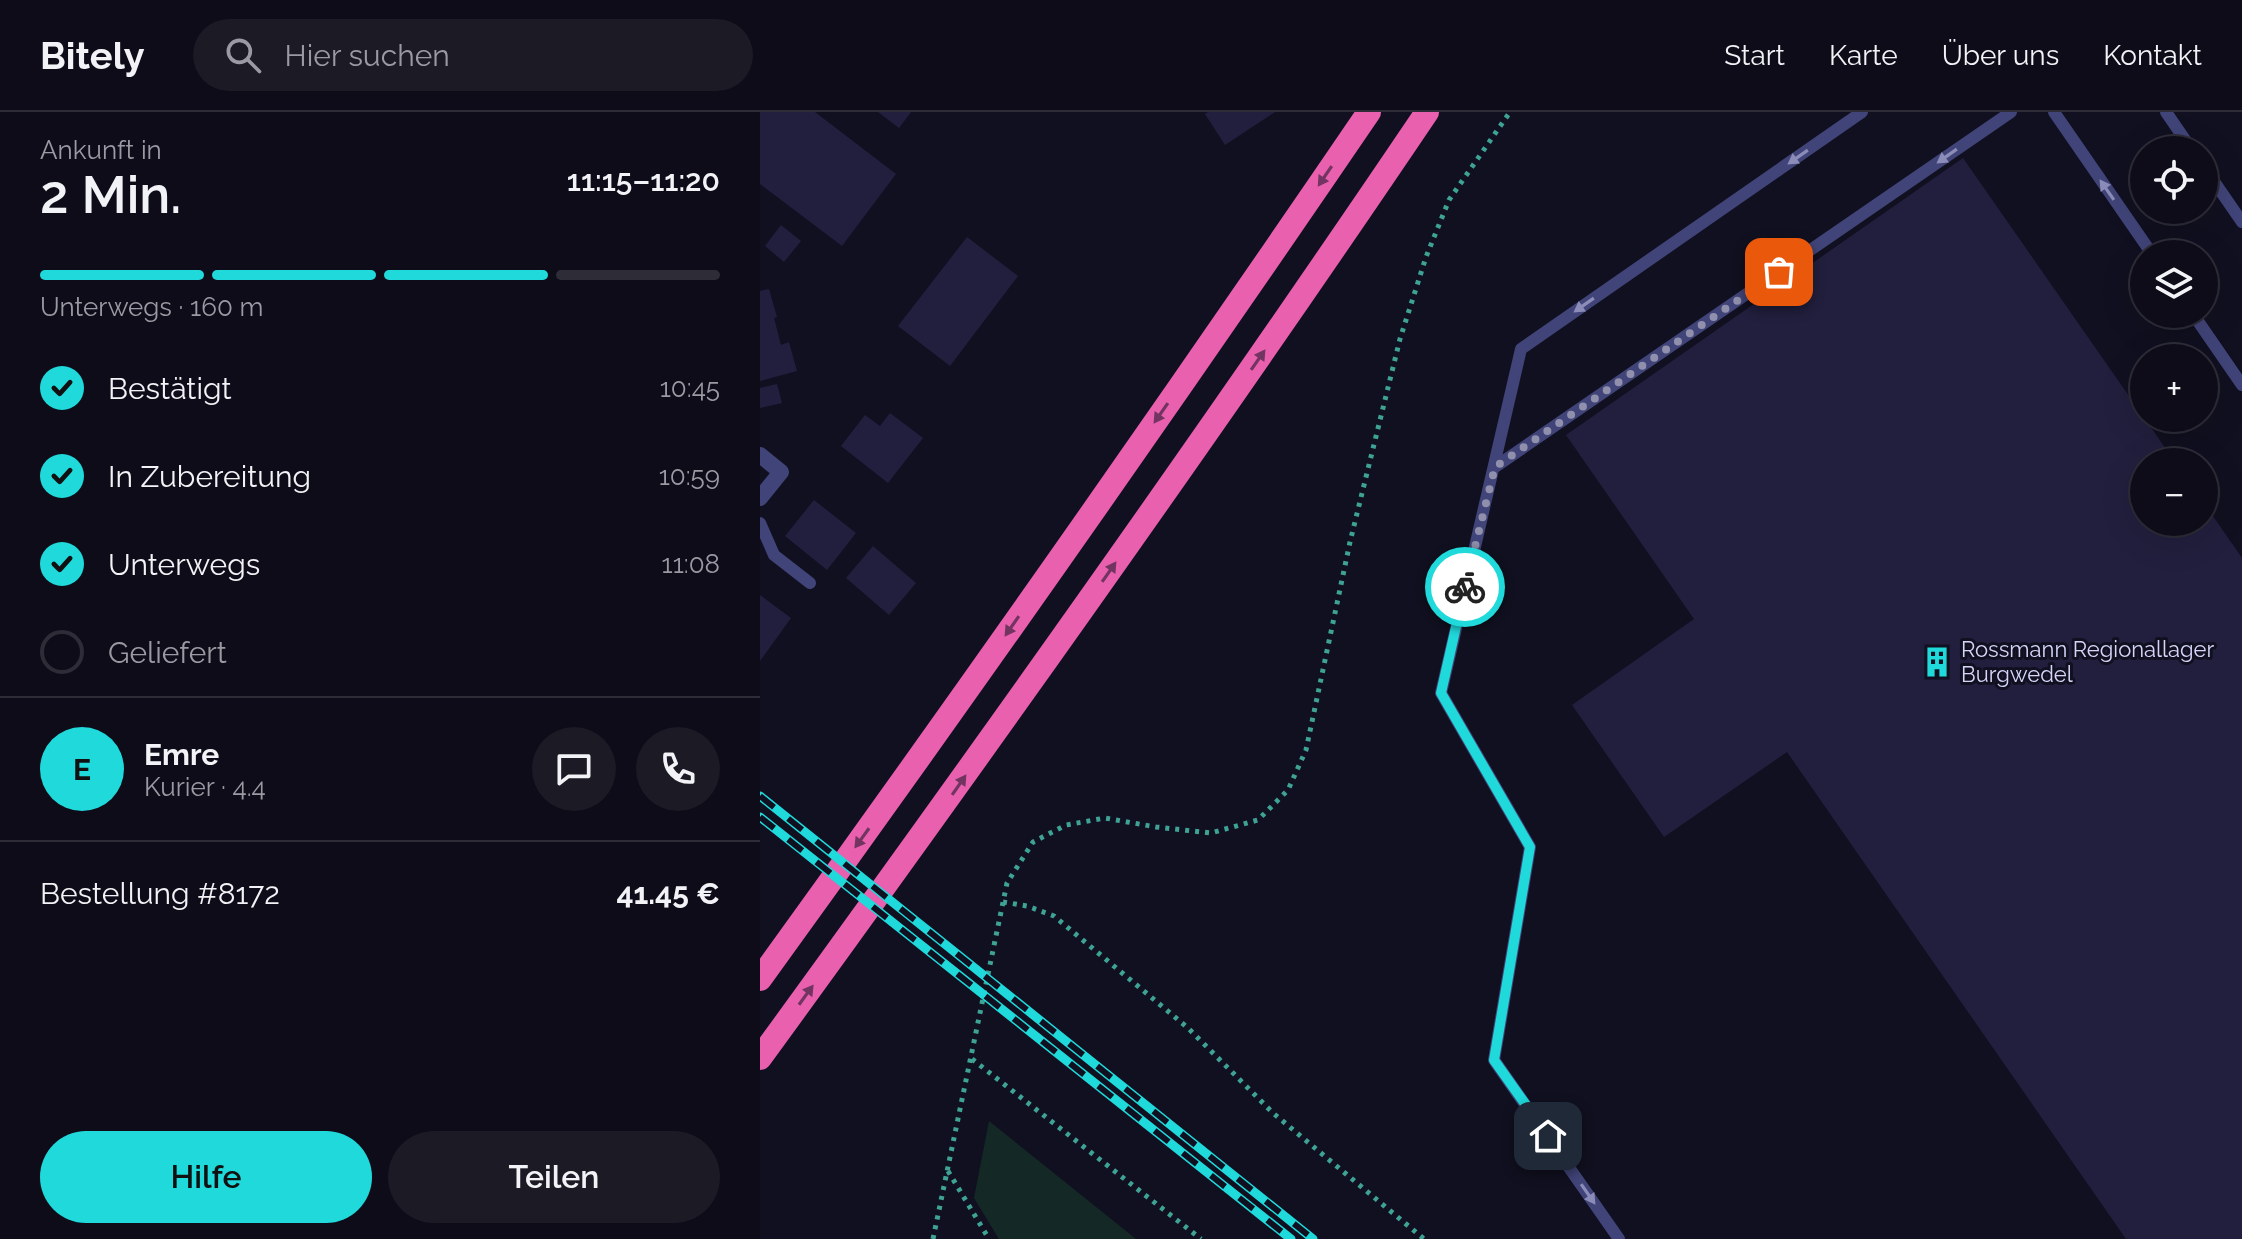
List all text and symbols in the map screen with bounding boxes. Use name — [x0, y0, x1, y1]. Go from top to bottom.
search box — [193, 19, 753, 91]
text: Bitely — [40, 33, 145, 78]
icon: search — [221, 33, 265, 77]
text: Hier suchen — [285, 38, 450, 73]
text: Start — [1724, 39, 1785, 72]
text: Karte — [1829, 39, 1898, 72]
text: Über uns — [1942, 39, 2059, 72]
text: Kontakt — [2103, 39, 2202, 72]
text: Ankunft in — [40, 135, 162, 165]
map controls — [2130, 136, 2218, 536]
button: locate — [2130, 136, 2218, 224]
one-way arrow — [1936, 148, 1957, 163]
one-way arrow — [1787, 149, 1808, 164]
text: 11:15–11:20 — [567, 163, 720, 198]
text: 2 Min. — [40, 164, 181, 225]
one-way arrow — [1318, 166, 1333, 187]
one-way arrow — [2100, 179, 2115, 200]
pin — [1745, 238, 1813, 306]
button: layers — [2130, 240, 2218, 328]
icon: bag — [1757, 250, 1801, 294]
text: Unterwegs · 160 m — [40, 292, 263, 322]
one-way arrow — [1574, 297, 1595, 312]
button: + — [2130, 344, 2218, 432]
one-way arrow — [1250, 349, 1266, 370]
icon: check — [40, 366, 84, 410]
text: Bestätigt — [108, 371, 232, 406]
text: 10:45 — [660, 373, 720, 403]
one-way arrow — [1154, 403, 1169, 424]
button: − — [2130, 448, 2218, 536]
icon: check — [40, 454, 84, 498]
text: In Zubereitung — [108, 459, 311, 494]
text: 10:59 — [659, 461, 720, 491]
icon: check — [40, 542, 84, 586]
text: Unterwegs — [108, 547, 260, 582]
courier — [1425, 547, 1505, 627]
text: 11:08 — [662, 549, 720, 579]
one-way arrow — [1101, 562, 1116, 583]
icon: bike — [1443, 565, 1487, 609]
one-way arrow — [1005, 616, 1020, 637]
text: Geliefert — [108, 635, 227, 670]
place label: Rossmann Regionallager Burgwedel — [1961, 636, 2215, 687]
building icon: Rossmann Regionallager Burgwedel — [1920, 645, 1954, 679]
button: chat — [532, 727, 616, 811]
button: phone — [636, 727, 720, 811]
text: Emre — [144, 737, 219, 772]
text: E — [73, 752, 91, 787]
text: Kurier · 4.4 — [144, 772, 266, 802]
one-way arrow — [951, 774, 966, 795]
one-way arrow — [855, 828, 870, 849]
text: Bestellung #8172 — [40, 876, 280, 911]
text: 41.45 € — [616, 876, 720, 911]
one-way arrow — [798, 984, 814, 1006]
pin — [1514, 1102, 1582, 1170]
icon: home — [1526, 1114, 1570, 1158]
button: Hilfe — [40, 1131, 372, 1223]
button: Teilen — [388, 1131, 720, 1223]
one-way arrow — [1580, 1184, 1595, 1205]

